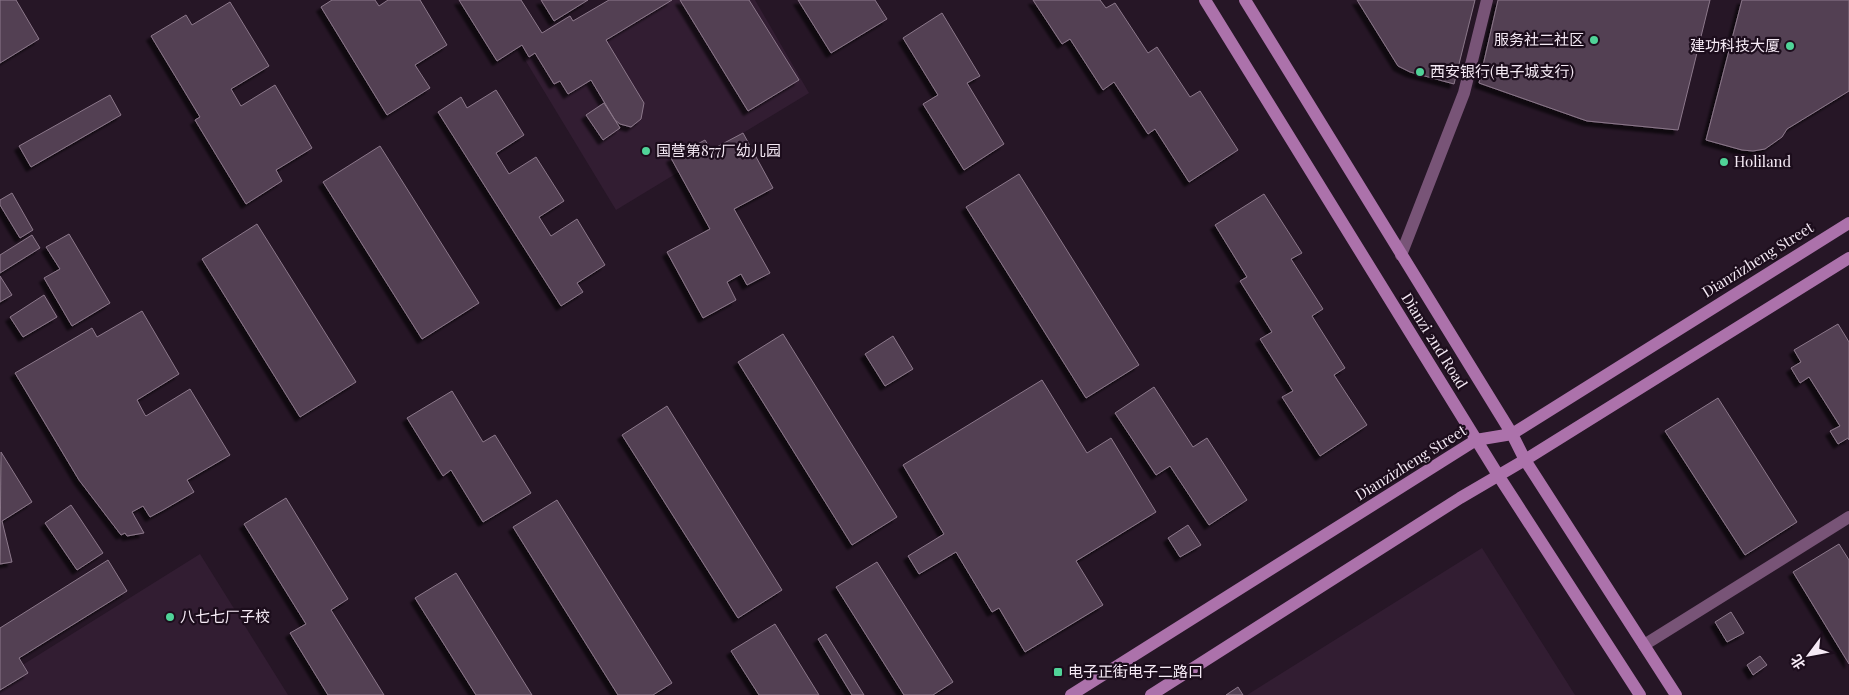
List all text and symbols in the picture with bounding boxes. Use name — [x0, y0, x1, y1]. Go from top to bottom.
place label: 服务社二社区 — [1494, 29, 1584, 49]
marker: 服务社二社区 — [1588, 34, 1600, 46]
place label: 建功科技大厦 — [1690, 35, 1780, 55]
marker: 建功科技大厦 — [1784, 40, 1796, 52]
place label: 西安银行(电子城支行) — [1430, 61, 1574, 81]
marker: 西安银行(电子城支行) — [1414, 66, 1426, 78]
place label: 国营第877厂幼儿园 — [656, 140, 781, 160]
marker: 国营第877厂幼儿园 — [640, 145, 652, 157]
place label: Holiland — [1734, 151, 1792, 171]
marker: Holiland — [1718, 156, 1730, 168]
street label: Dianzizheng Street — [1698, 217, 1817, 301]
street label: Dianzi 2nd Road — [1397, 289, 1473, 393]
street label: Dianzizheng Street — [1351, 420, 1470, 504]
place label: 八七七厂子校 — [180, 606, 270, 626]
marker: 八七七厂子校 — [164, 611, 176, 623]
north arrow — [1784, 630, 1834, 680]
text: 北 — [1786, 651, 1809, 673]
place label: 电子正街电子二路口 — [1068, 661, 1203, 681]
marker: 电子正街电子二路口 — [1052, 666, 1064, 678]

